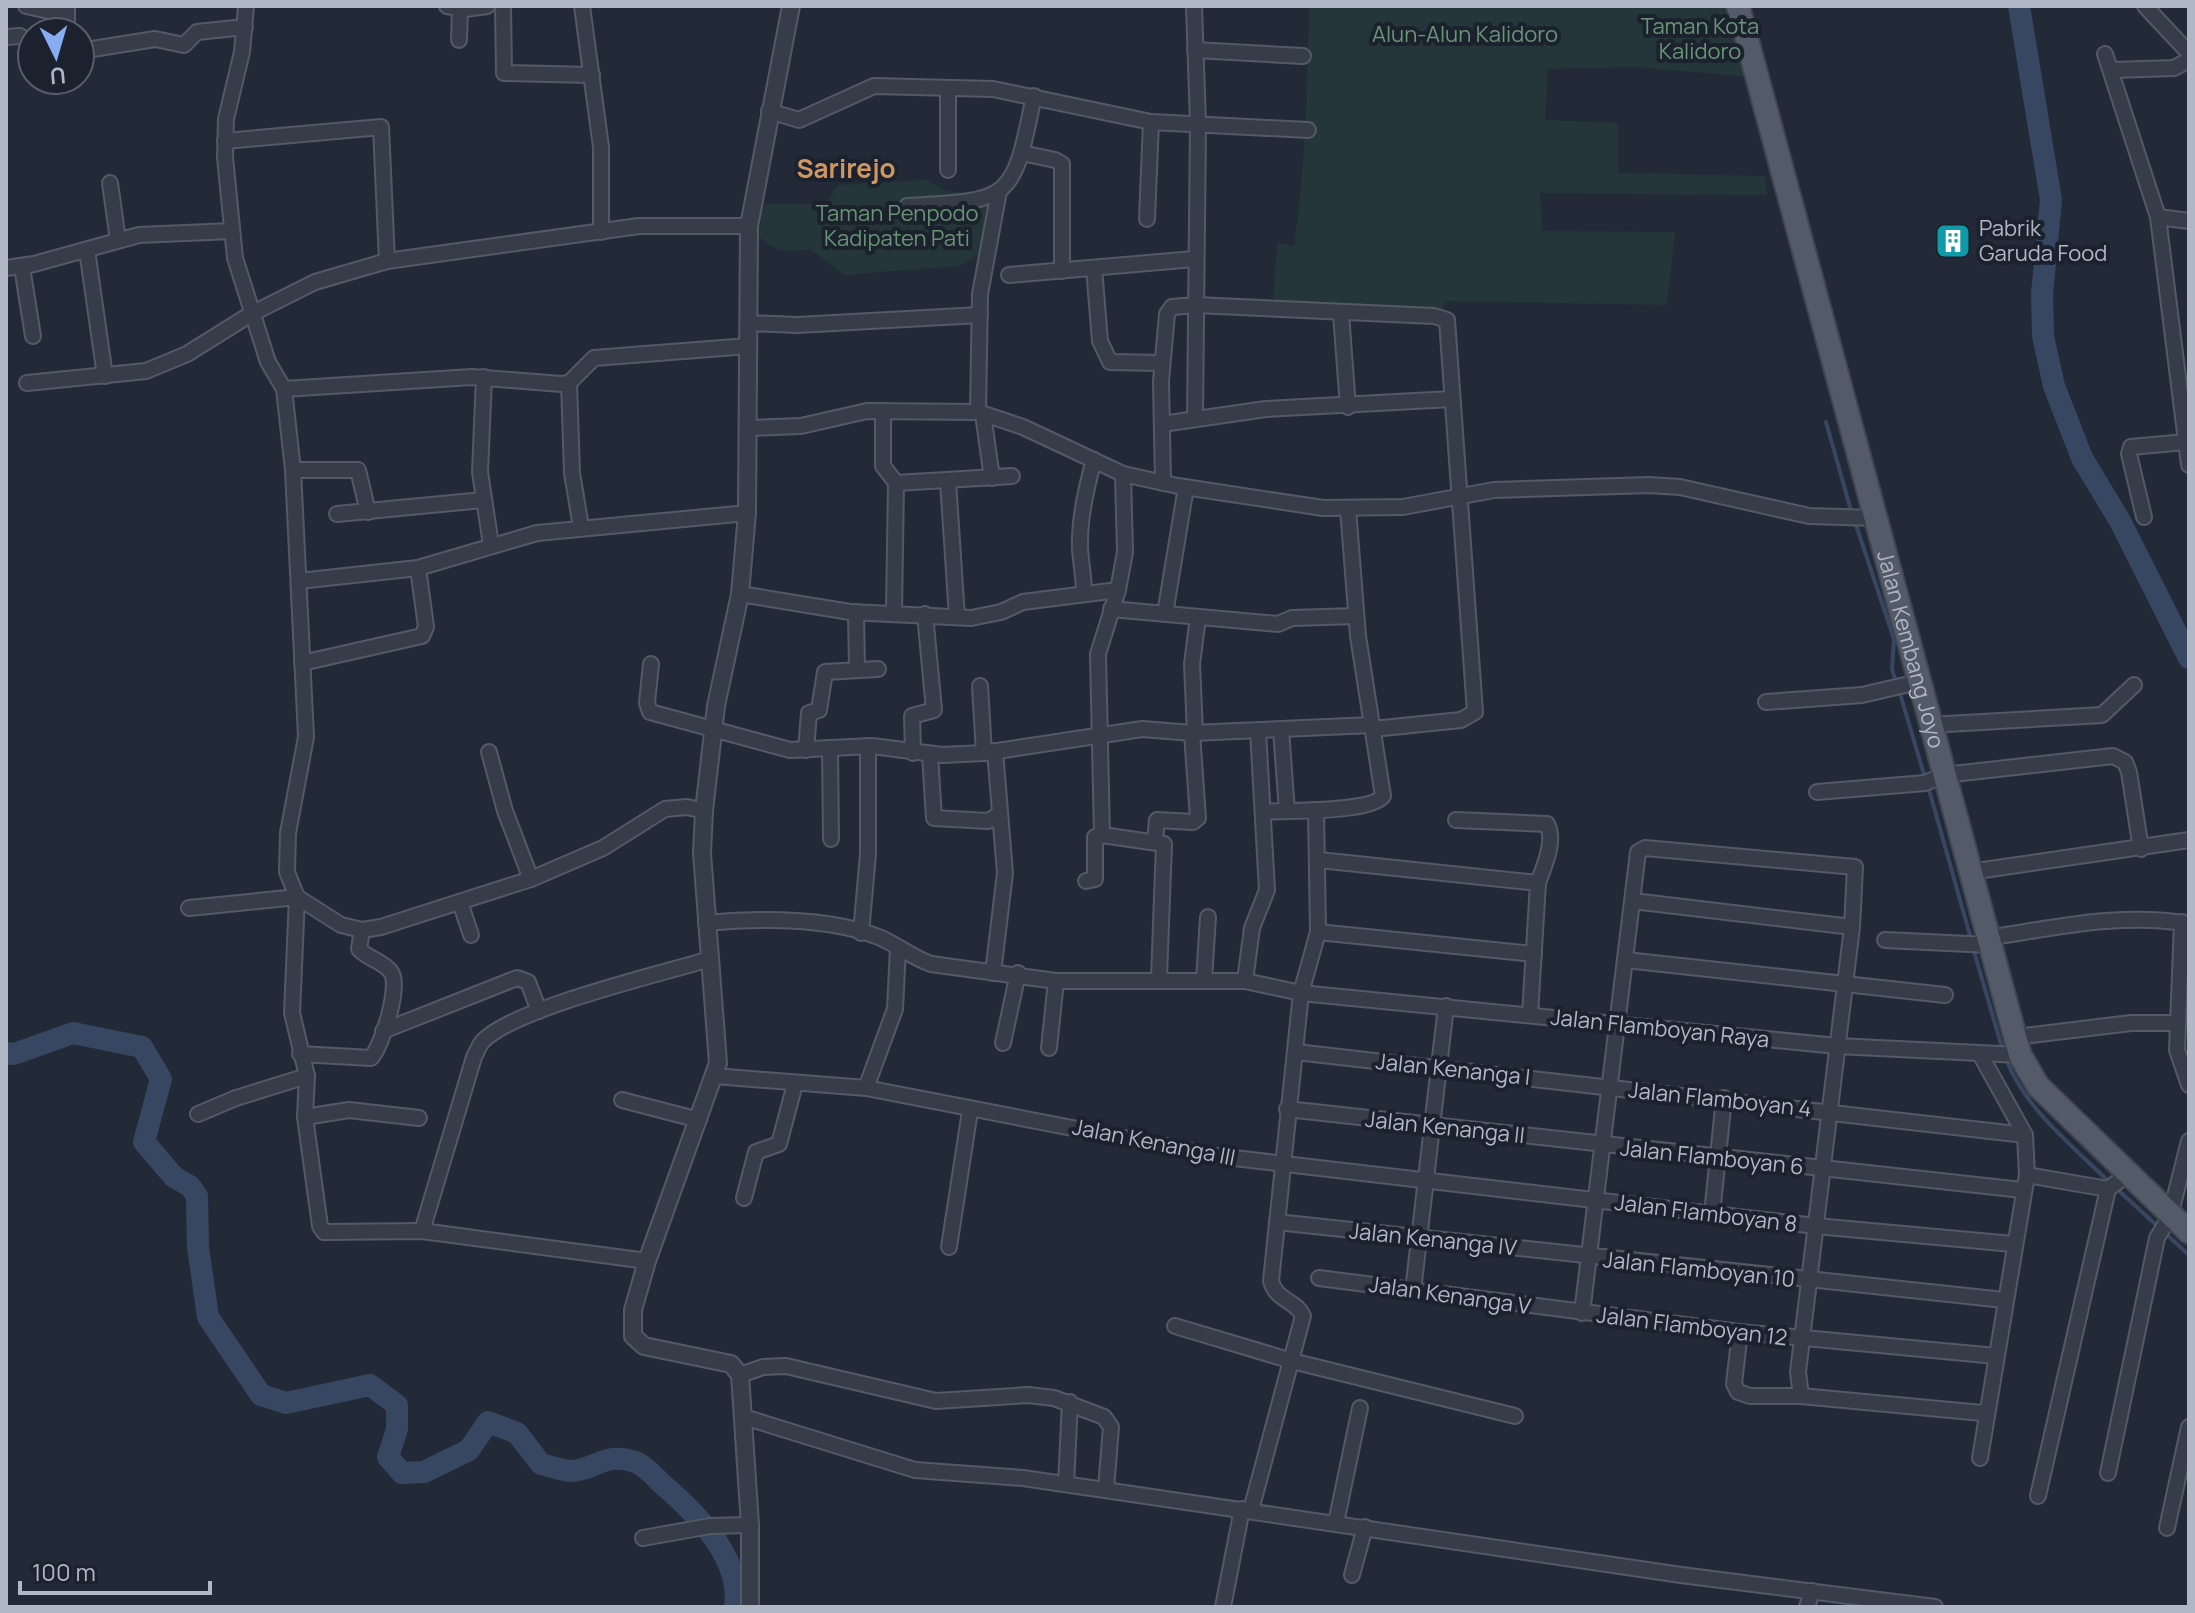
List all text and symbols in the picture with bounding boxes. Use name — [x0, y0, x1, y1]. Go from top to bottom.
park label: Taman Kota Kalidoro — [1641, 11, 1759, 66]
north arrow — [16, 16, 96, 96]
park label: Alun-Alun Kalidoro — [1372, 19, 1558, 49]
text: U — [49, 60, 67, 92]
district label: Sarirejo — [796, 150, 896, 186]
park label: Taman Penpodo Kadipaten Pati — [815, 198, 979, 253]
place label: Pabrik Garuda Food — [1979, 213, 2107, 268]
building icon: Pabrik Garuda Food — [1934, 222, 1972, 260]
street label: Jalan Kembang Joyo — [1870, 547, 1952, 751]
street label: Jalan Flamboyan Raya — [1549, 1002, 1771, 1054]
street label: Jalan Kenanga I — [1374, 1046, 1532, 1092]
street label: Jalan Flamboyan 4 — [1627, 1074, 1813, 1124]
street label: Jalan Kenanga II — [1364, 1104, 1526, 1150]
street label: Jalan Kenanga III — [1070, 1111, 1238, 1173]
street label: Jalan Flamboyan 6 — [1619, 1132, 1805, 1182]
street label: Jalan Flamboyan 8 — [1613, 1187, 1799, 1239]
street label: Jalan Kenanga IV — [1348, 1215, 1519, 1263]
street label: Jalan Flamboyan 10 — [1602, 1244, 1796, 1294]
street label: Jalan Kenanga V — [1367, 1269, 1534, 1321]
street label: Jalan Flamboyan 12 — [1595, 1299, 1789, 1353]
scale bar — [20, 1545, 210, 1595]
text: 100 m — [32, 1555, 96, 1588]

